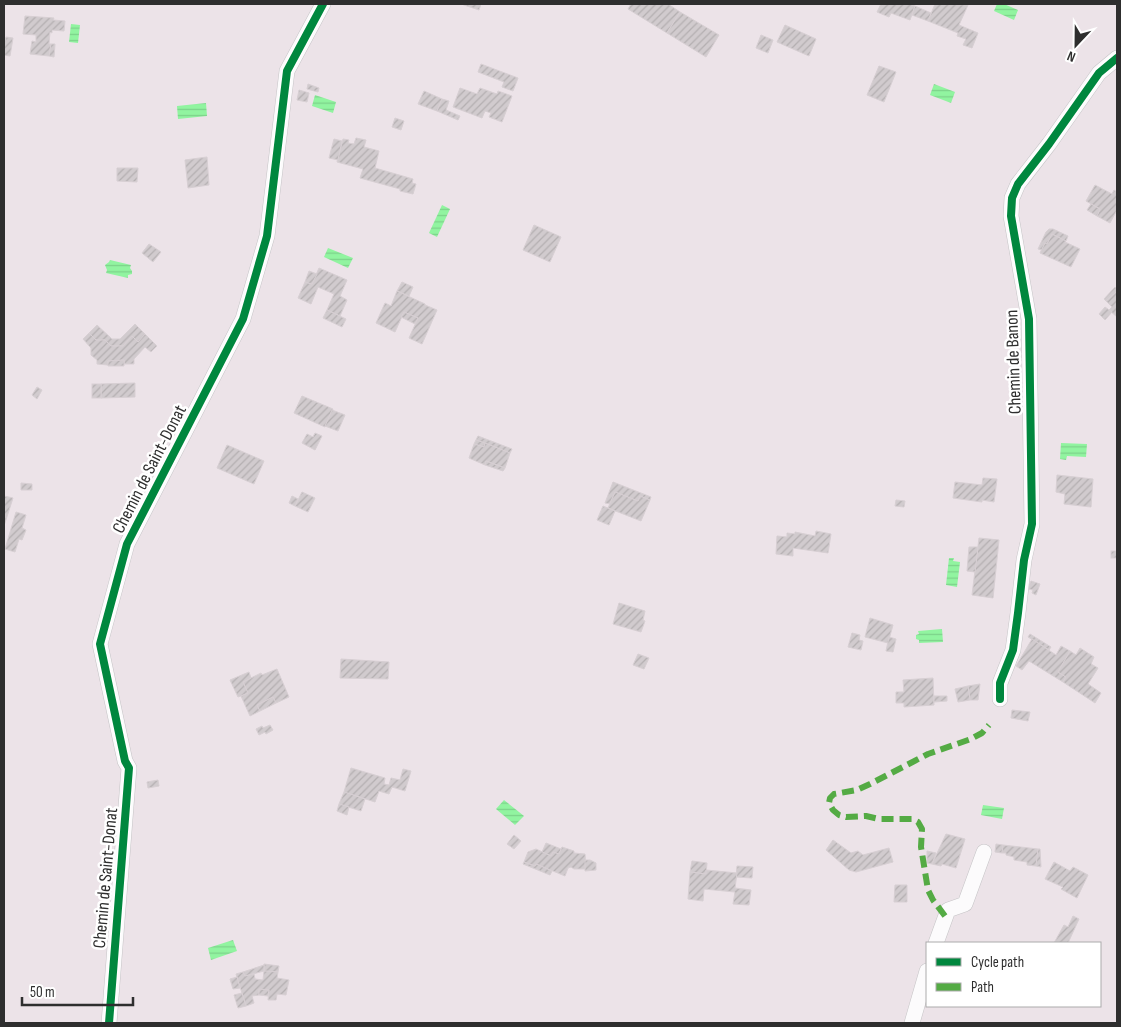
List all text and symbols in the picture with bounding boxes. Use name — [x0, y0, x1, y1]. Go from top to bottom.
north arrow — [1051, 20, 1101, 70]
text: N — [1065, 47, 1078, 66]
street label: Chemin de Banon — [1001, 309, 1026, 415]
street label: Chemin de Saint-Donat — [108, 401, 191, 537]
street label: Chemin de Saint-Donat — [89, 806, 122, 949]
legend — [926, 942, 1101, 1007]
text: Cycle path — [971, 953, 1024, 972]
scale bar — [22, 974, 134, 1006]
text: Path — [971, 978, 994, 997]
text: 50 m — [30, 983, 55, 1002]

